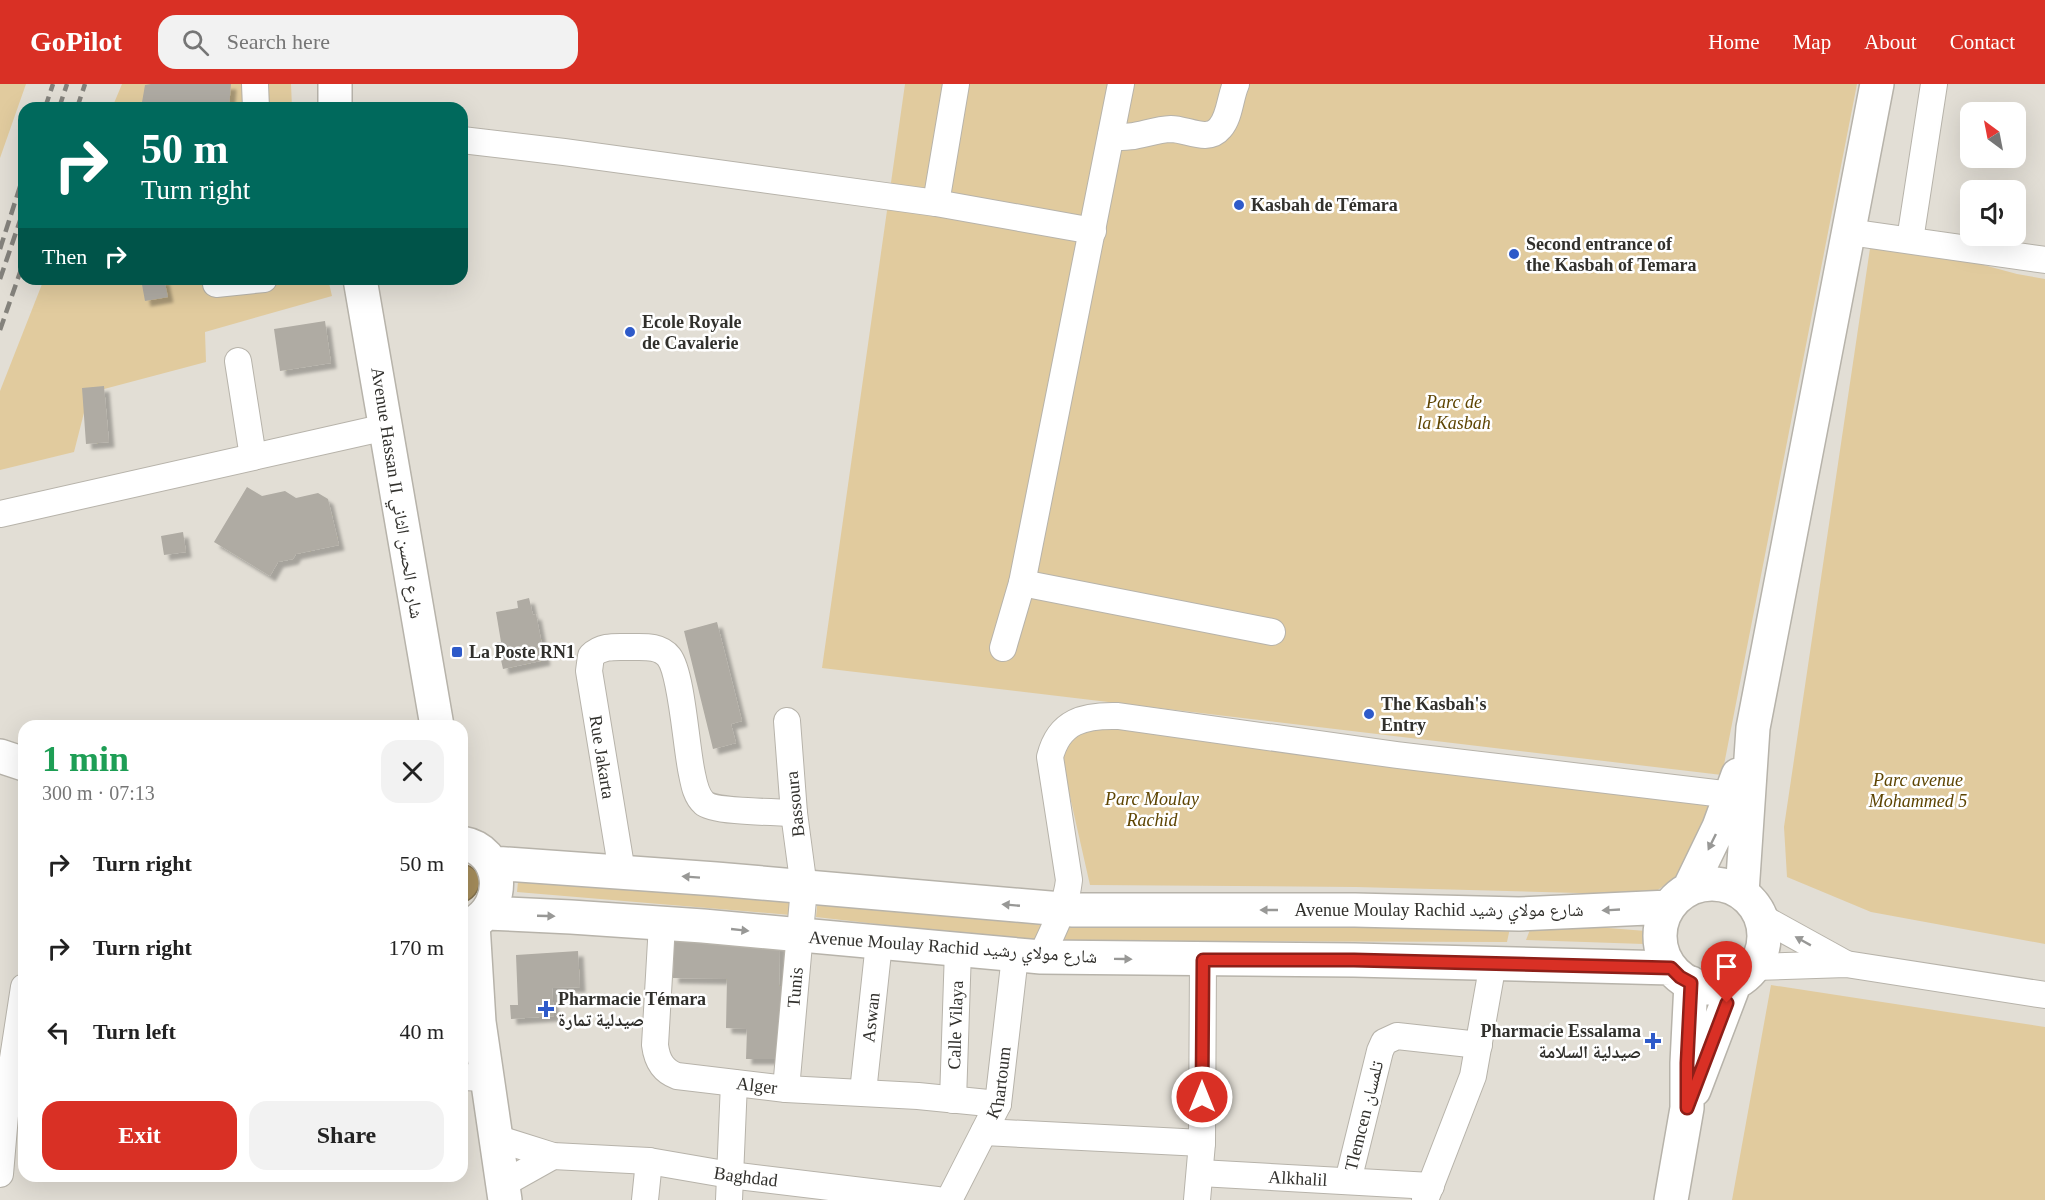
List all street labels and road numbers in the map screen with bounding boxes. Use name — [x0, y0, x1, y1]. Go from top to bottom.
street label: Avenue Hassan II شارع الحسن الثاني — [363, 366, 427, 621]
street label: Rue Jakarta — [586, 714, 618, 800]
street label: Bassoura — [782, 770, 808, 838]
street label: Avenue Moulay Rachid شارع مولاي رشيد — [1294, 900, 1584, 925]
street label: Avenue Moulay Rachid شارع مولاي رشيد — [808, 927, 1098, 972]
street label: Tunis — [783, 966, 807, 1008]
street label: Calle Vilaya — [944, 980, 967, 1070]
street label: Aswan — [858, 991, 884, 1043]
street label: Khartoum — [982, 1046, 1015, 1122]
street label: Tlemcen تلمسان — [1341, 1059, 1388, 1173]
street label: Alger — [735, 1073, 778, 1098]
street label: Baghdad — [712, 1162, 779, 1191]
street label: Alkhalil — [1268, 1167, 1328, 1190]

